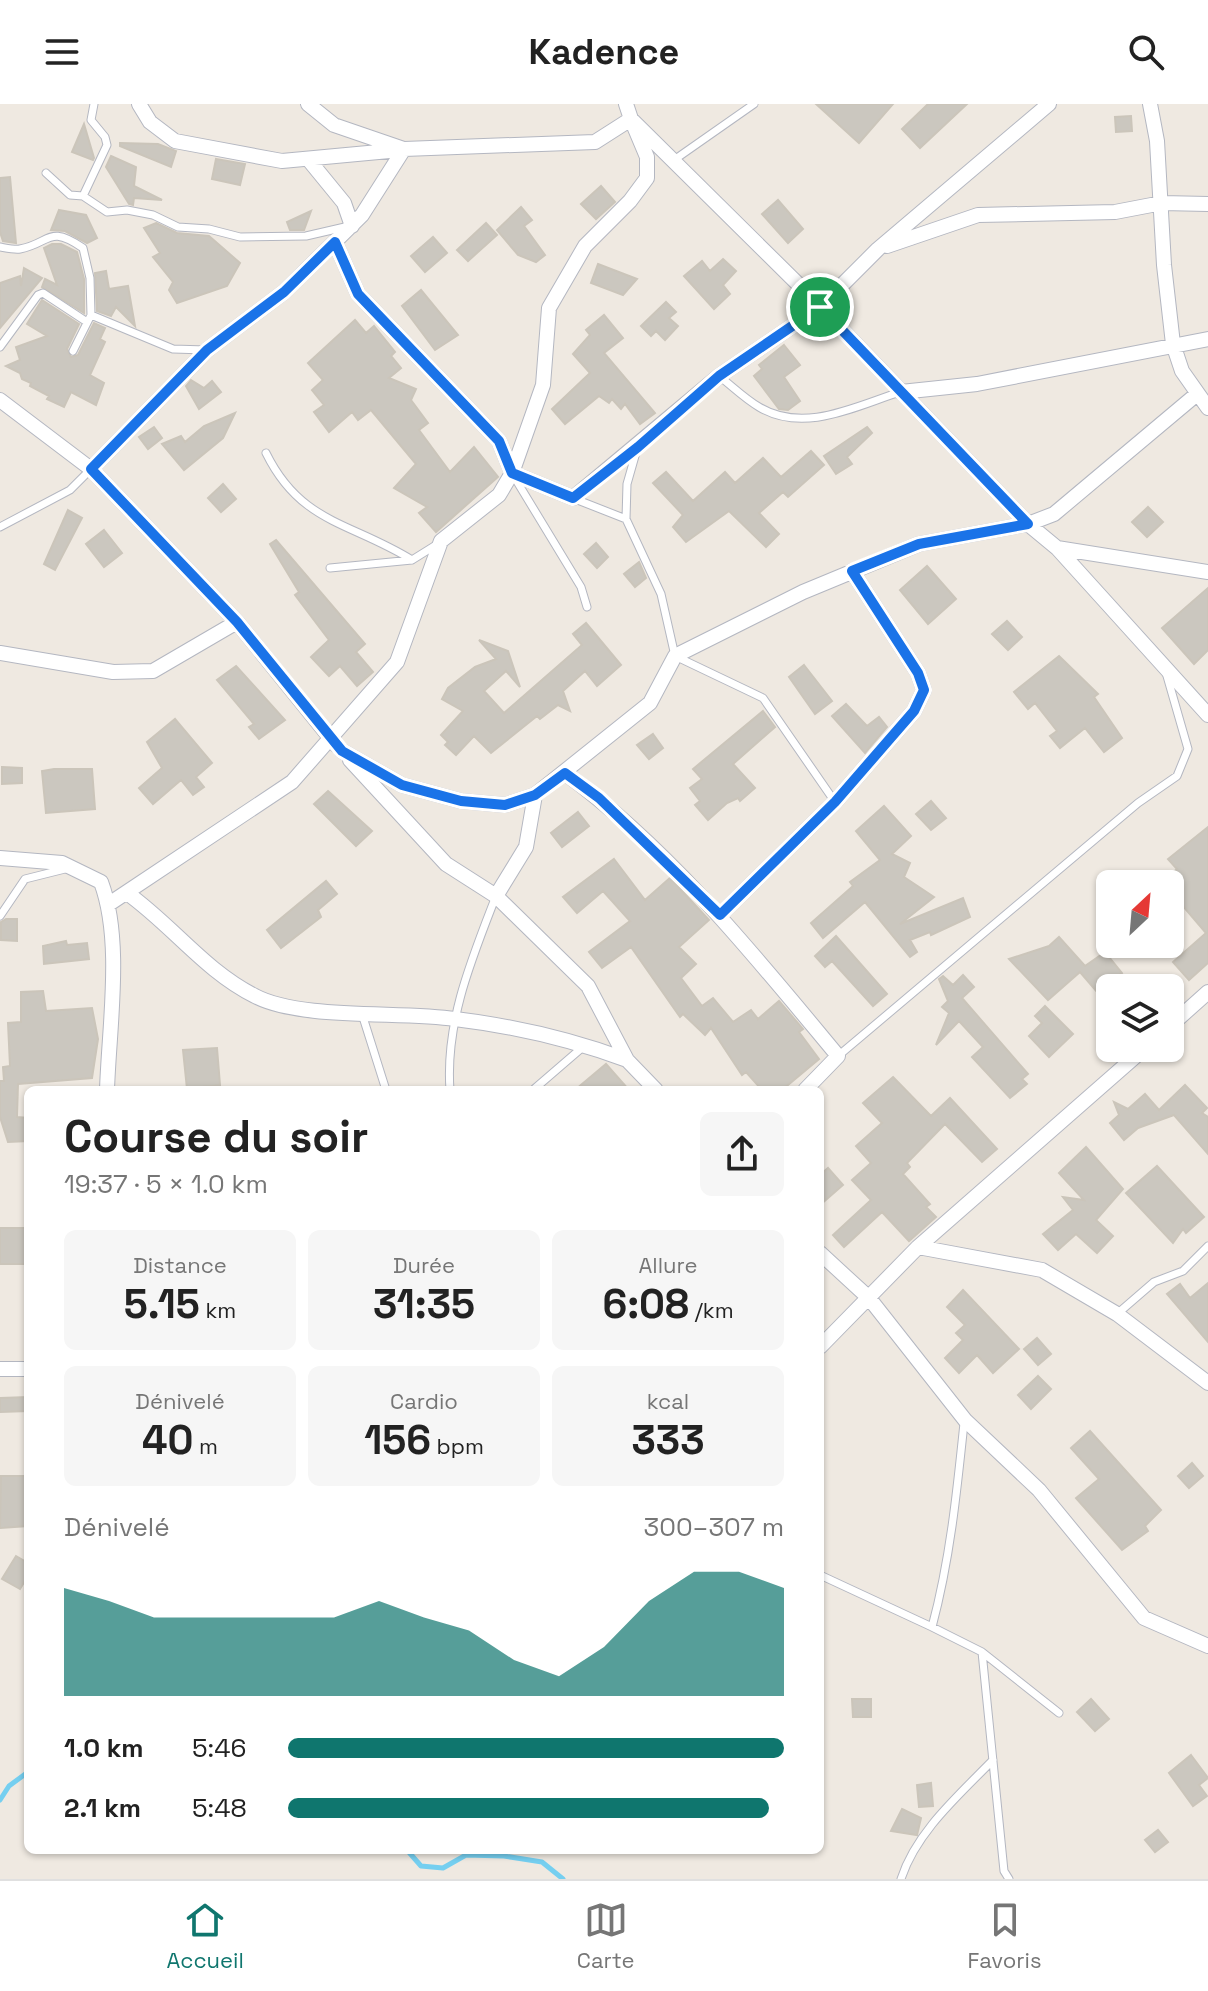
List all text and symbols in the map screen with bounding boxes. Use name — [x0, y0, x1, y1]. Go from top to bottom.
text: Kadence — [529, 29, 679, 75]
icon: menu — [40, 30, 84, 74]
icon: search — [1124, 30, 1168, 74]
pin — [786, 273, 854, 341]
icon: arrive — [798, 285, 842, 329]
north arrow — [1096, 870, 1184, 958]
map controls — [1096, 870, 1184, 1062]
button: layers — [1096, 974, 1184, 1062]
text: Course du soir — [64, 1109, 368, 1165]
button: share — [700, 1112, 784, 1196]
text: 19:37 · 5 × 1.0 km — [64, 1167, 268, 1201]
text: Distance — [133, 1251, 227, 1279]
text: Durée — [393, 1251, 455, 1279]
text: Allure — [638, 1251, 698, 1279]
text: 5.15 — [124, 1279, 200, 1330]
text: 31:35 — [373, 1279, 475, 1330]
text: 6:08 — [602, 1279, 689, 1330]
text: km — [200, 1296, 236, 1324]
text: /km — [689, 1296, 734, 1324]
text: Dénivelé — [135, 1387, 225, 1415]
text: Cardio — [390, 1387, 458, 1415]
text: kcal — [647, 1387, 689, 1415]
text: 40 — [142, 1415, 193, 1466]
text: 156 — [364, 1415, 431, 1466]
text: 333 — [632, 1415, 704, 1466]
text: m — [193, 1432, 218, 1460]
text: bpm — [431, 1432, 484, 1460]
text: Dénivelé — [64, 1510, 170, 1544]
text: 300–307 m — [644, 1510, 784, 1544]
text: 1.0 km — [64, 1731, 144, 1765]
text: 5:46 — [192, 1731, 246, 1765]
text: 2.1 km — [64, 1791, 141, 1825]
text: 5:48 — [192, 1791, 247, 1825]
tab: Accueil — [166, 1898, 244, 1974]
tab: Carte — [577, 1898, 635, 1974]
tab: Favoris — [967, 1898, 1042, 1974]

